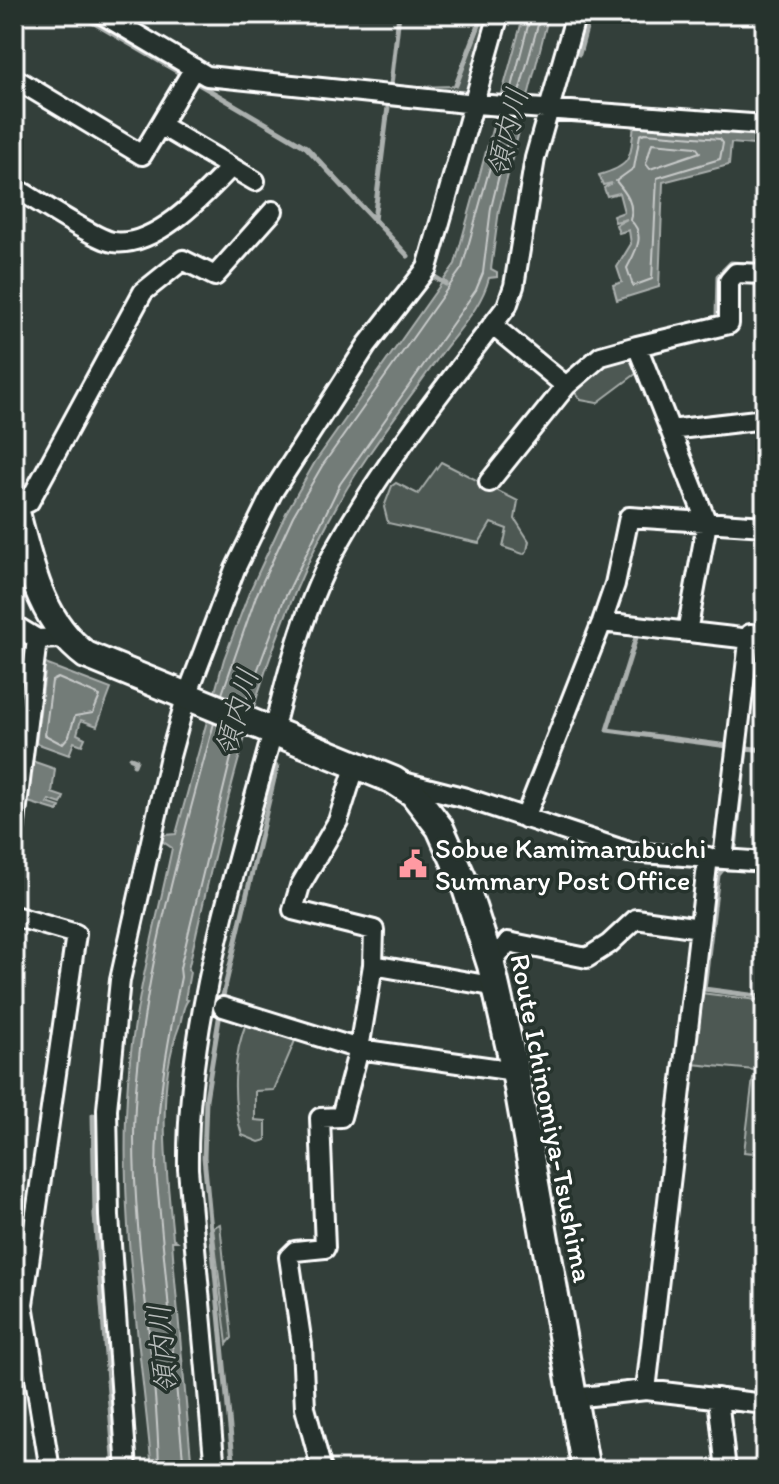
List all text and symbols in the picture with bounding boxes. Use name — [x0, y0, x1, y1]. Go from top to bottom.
water label: 領内川 — [478, 84, 536, 180]
water label: 領内川 — [206, 664, 266, 760]
place label: Sobue Kamimarubuchi Summary Post Office — [435, 831, 706, 897]
public building icon: Sobue Kamimarubuchi Summary Post Office — [398, 849, 428, 879]
street label: Route Ichinomiya-Tsushima — [503, 951, 601, 1286]
water label: 領内川 — [140, 1303, 184, 1395]

